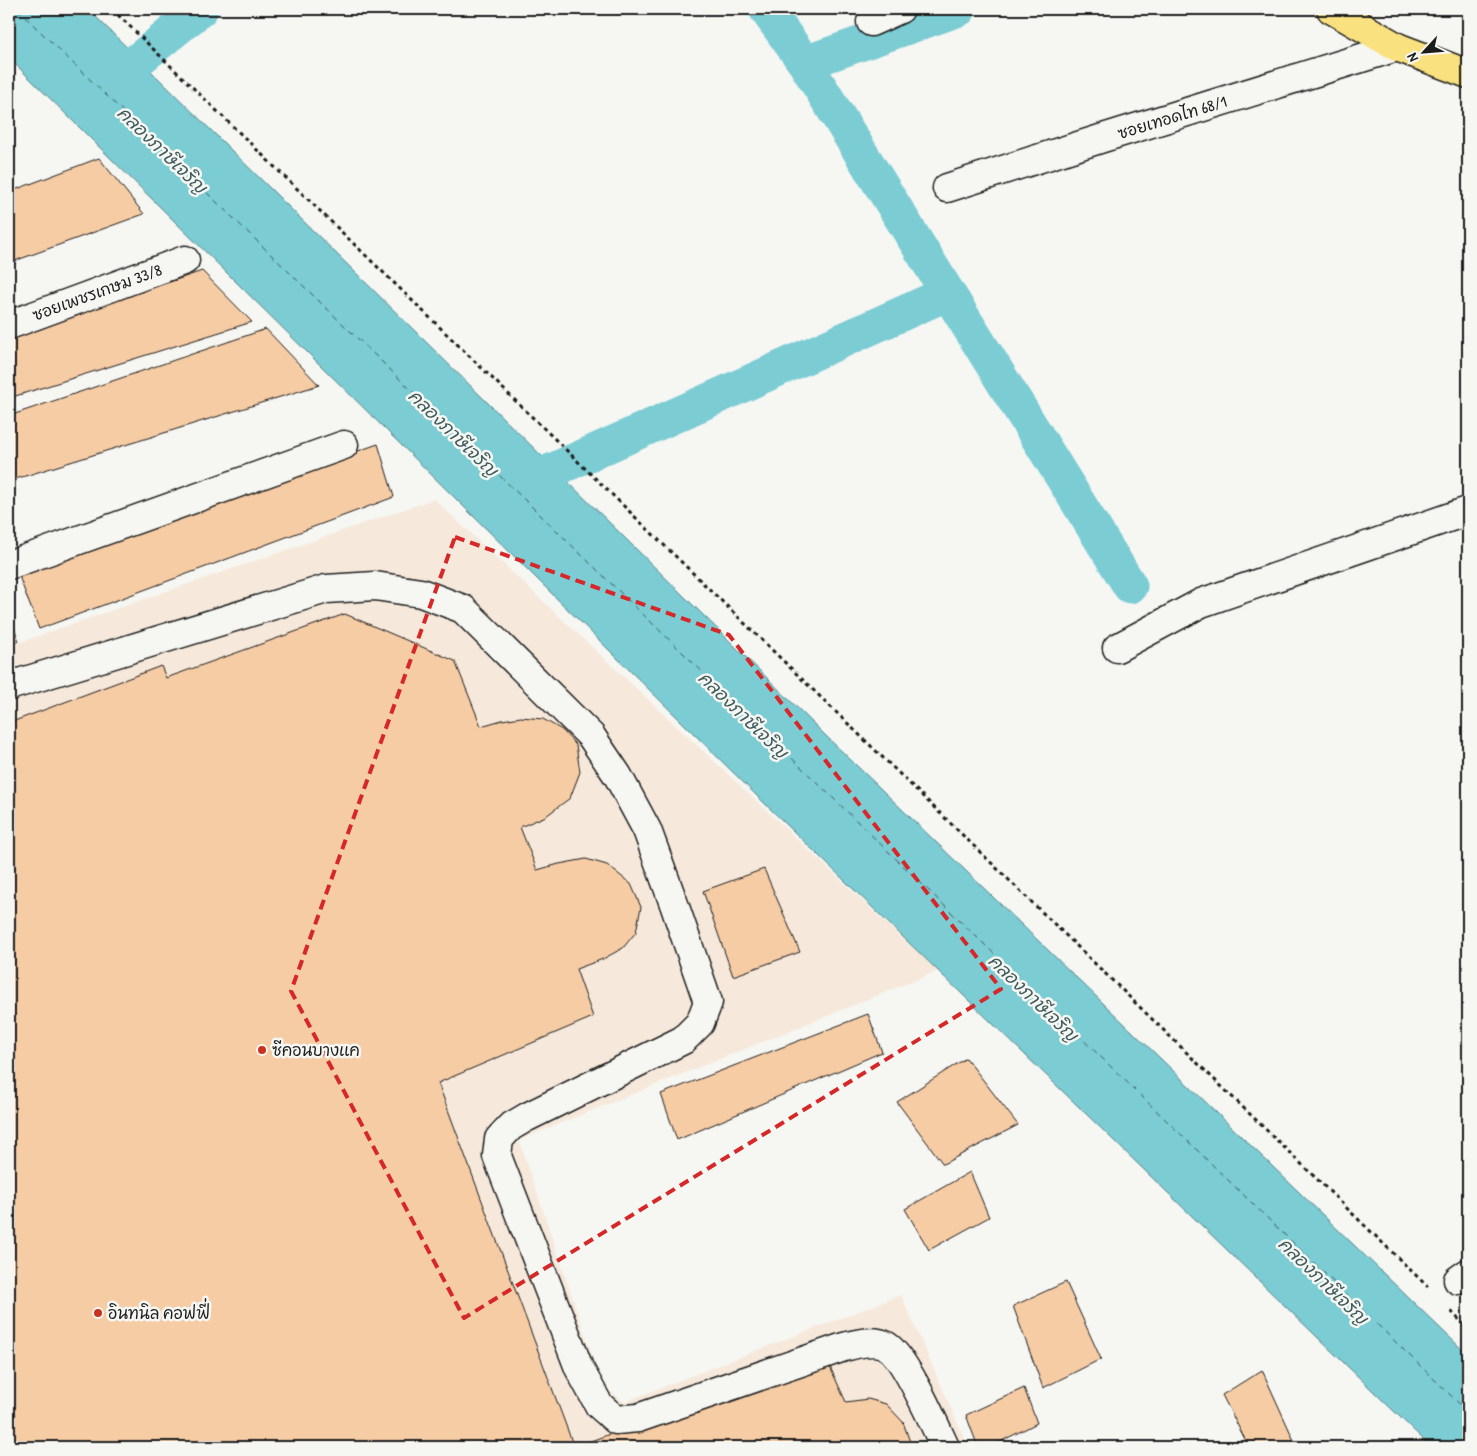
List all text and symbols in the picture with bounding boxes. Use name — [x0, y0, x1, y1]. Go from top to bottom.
north arrow — [1400, 28, 1450, 78]
text: N — [1401, 50, 1422, 65]
street label: ซอยเทอดไท 68/1 — [1115, 90, 1229, 144]
water label: คลองภาษีเจริญ — [112, 100, 214, 200]
street label: ซอยเพชรเกษม 33/8 — [29, 258, 165, 326]
water label: คลองภาษีเจริญ — [403, 383, 505, 483]
water label: คลองภาษีเจริญ — [693, 665, 795, 765]
water label: คลองภาษีเจริญ — [983, 948, 1085, 1048]
place label: ซีคอนบางแค — [272, 1039, 360, 1061]
marker: ซีคอนบางแค — [256, 1044, 268, 1056]
water label: คลองภาษีเจริญ — [1273, 1231, 1375, 1331]
place label: อินทนิล คอฟฟี่ — [108, 1298, 210, 1324]
marker: อินทนิล คอฟฟี่ — [92, 1307, 104, 1319]

